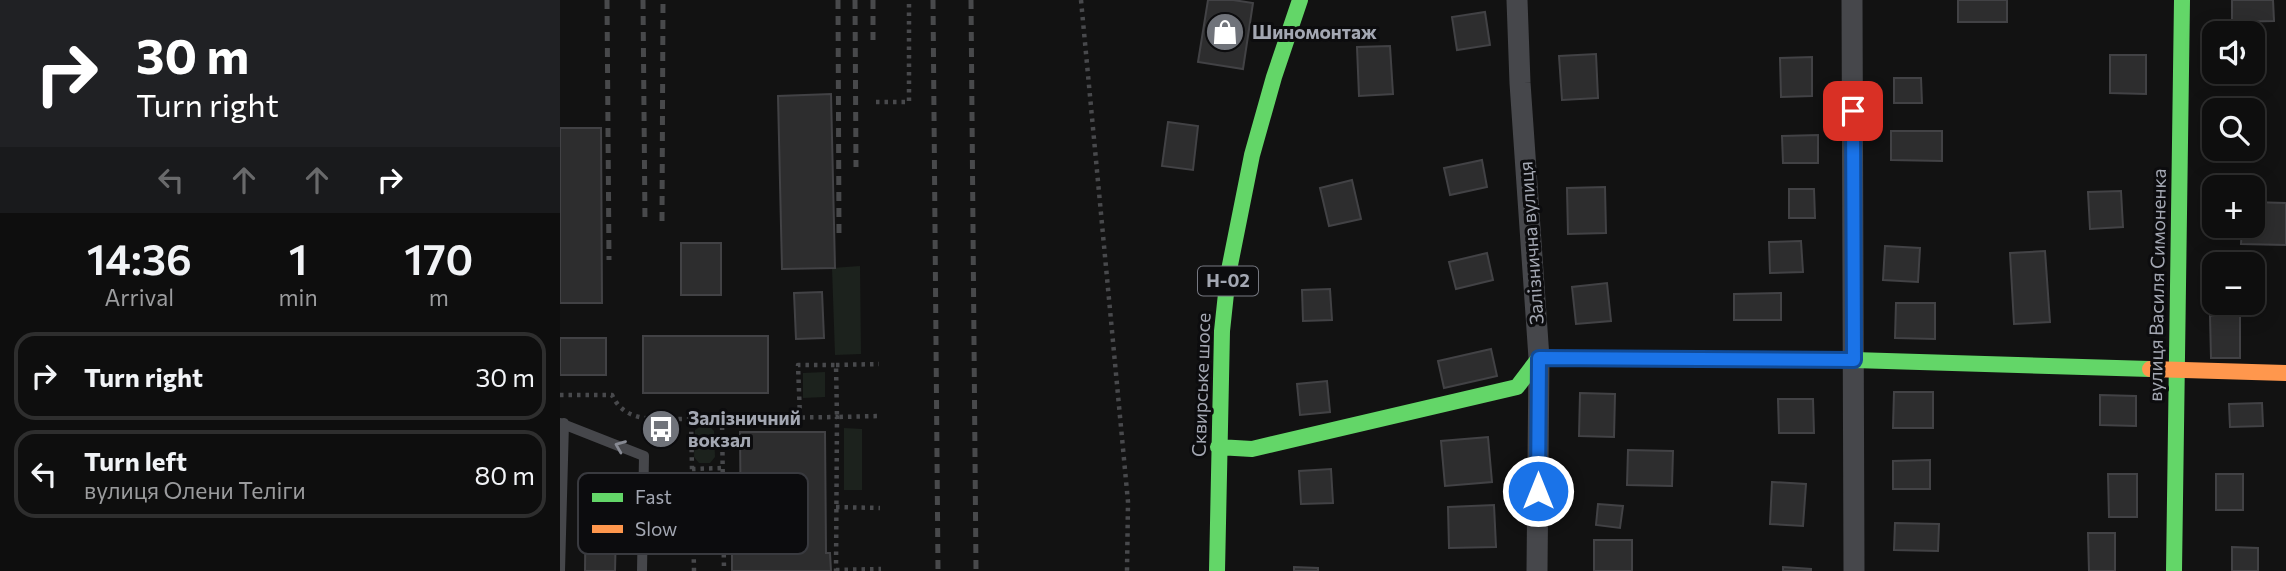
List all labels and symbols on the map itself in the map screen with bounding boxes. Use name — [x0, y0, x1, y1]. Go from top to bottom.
shop icon: Шиномонтаж — [1204, 11, 1246, 53]
place label: Шиномонтаж — [1252, 20, 1377, 43]
pin — [1823, 81, 1883, 141]
street label: Залізнична вулиця — [1513, 160, 1548, 326]
street label: вулиця Василя Симоненка — [2143, 168, 2170, 402]
road number: Н-02 — [1198, 267, 1258, 296]
street label: Сквирське шосе — [1186, 312, 1215, 458]
place label: Залізничний вокзал — [688, 406, 801, 451]
bus stop icon: Залізничний вокзал — [640, 408, 682, 450]
one-way arrow — [614, 440, 627, 454]
position arrow — [1501, 454, 1575, 528]
legend — [578, 473, 808, 554]
text: Fast — [635, 485, 672, 508]
text: Slow — [635, 517, 677, 540]

